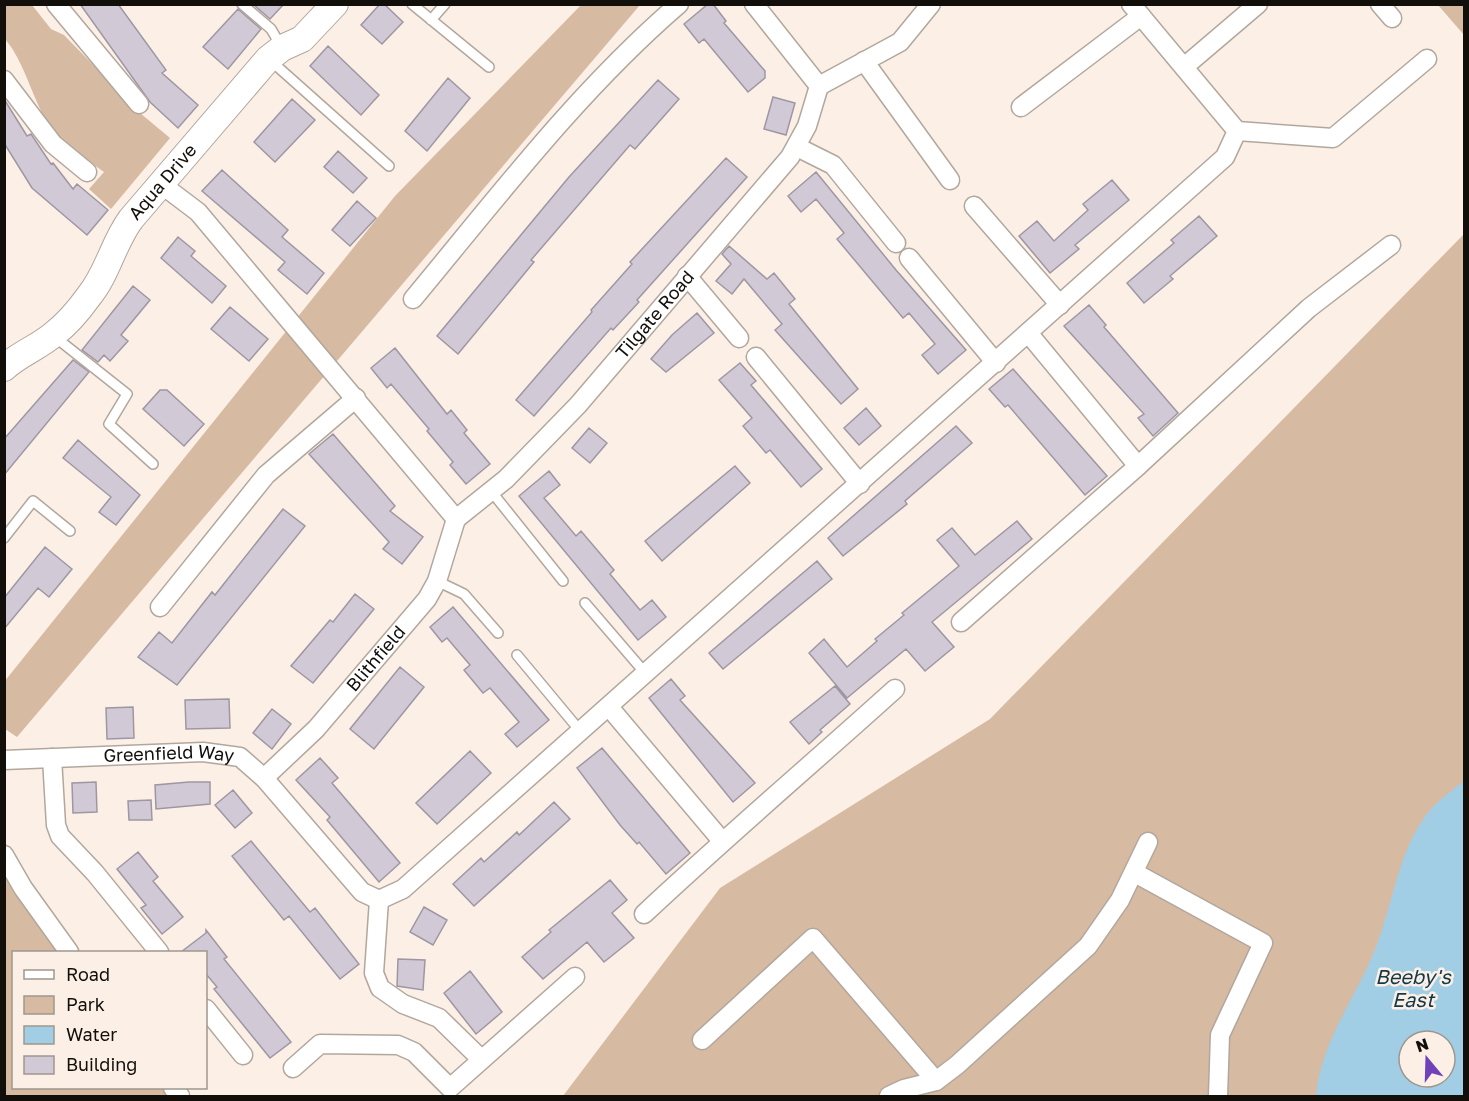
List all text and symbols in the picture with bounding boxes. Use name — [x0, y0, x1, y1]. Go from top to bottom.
street label: Aqua Drive — [123, 139, 201, 224]
street label: Tilgate Road — [611, 266, 698, 363]
street label: Blithfield — [341, 621, 410, 695]
street label: Greenfield Way — [103, 739, 236, 766]
legend — [12, 951, 207, 1089]
text: Road — [66, 963, 110, 985]
water label: Beeby's East — [1375, 964, 1452, 1011]
text: Park — [66, 993, 105, 1015]
text: Water — [66, 1023, 117, 1045]
north arrow — [1397, 1029, 1457, 1089]
text: N — [1413, 1033, 1431, 1056]
text: Building — [66, 1053, 137, 1075]

